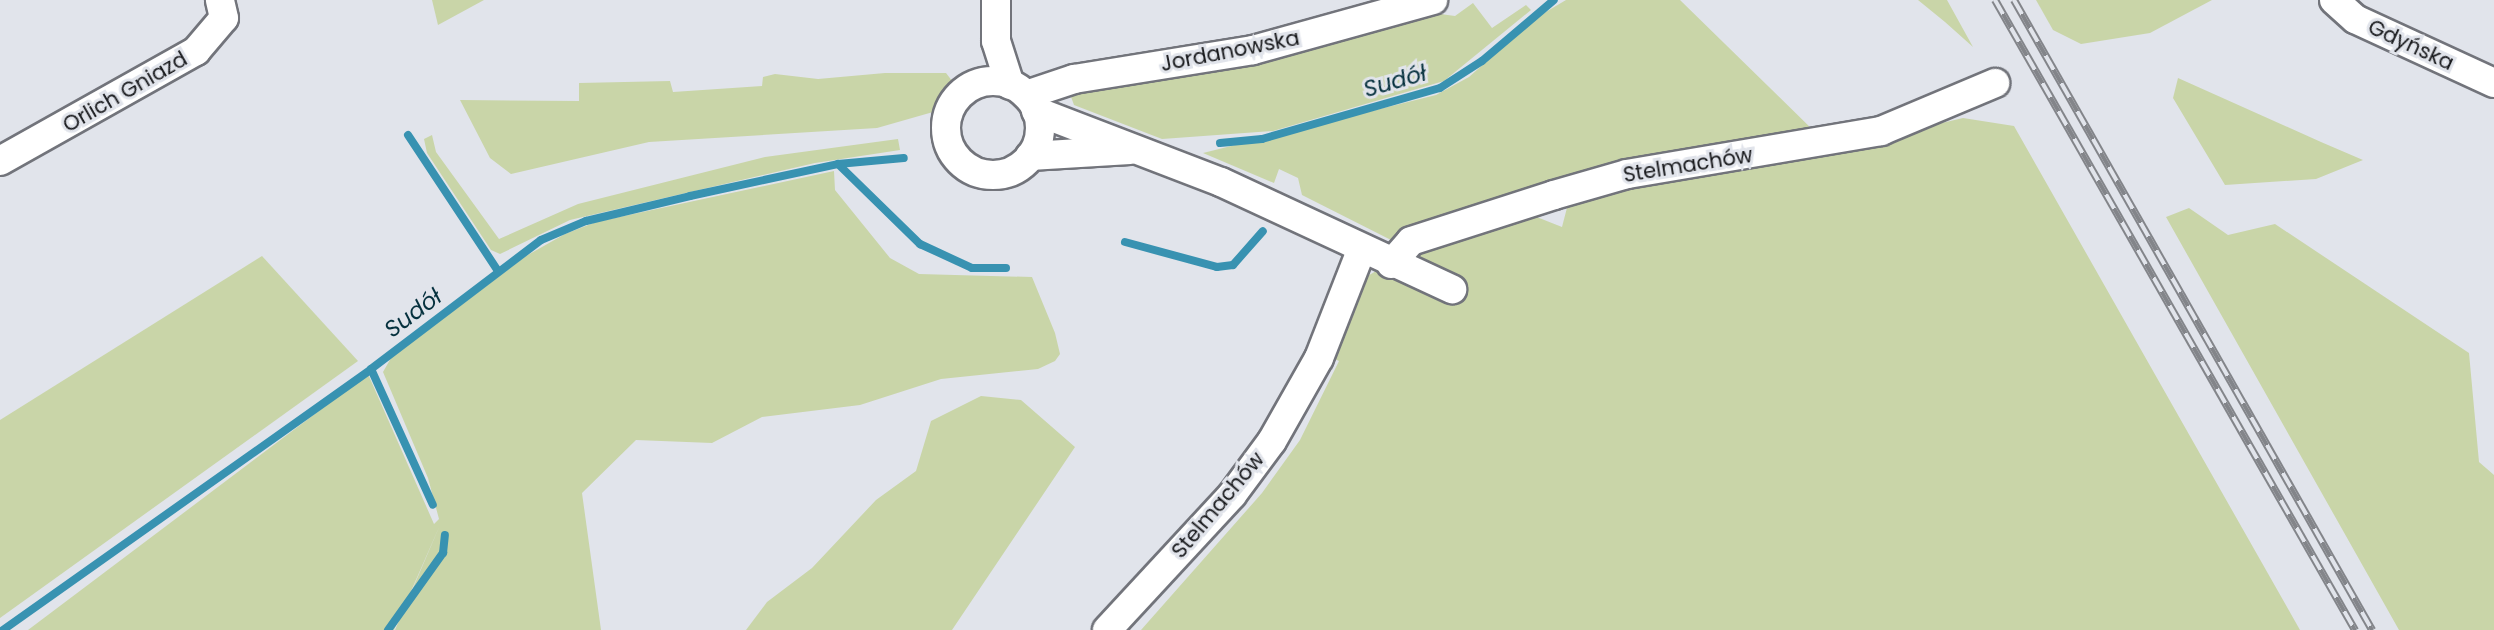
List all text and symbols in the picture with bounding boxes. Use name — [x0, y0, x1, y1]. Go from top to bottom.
street label: Gdyńska — [2364, 14, 2458, 76]
street label: Jordanowska — [1158, 25, 1302, 77]
street label: Orlich Gniazd — [58, 46, 192, 138]
water label: Sudół — [1360, 59, 1430, 103]
street label: Stelmachów — [1621, 142, 1755, 188]
water label: Sudół — [379, 283, 447, 343]
street label: Stelmachów — [1166, 447, 1270, 563]

